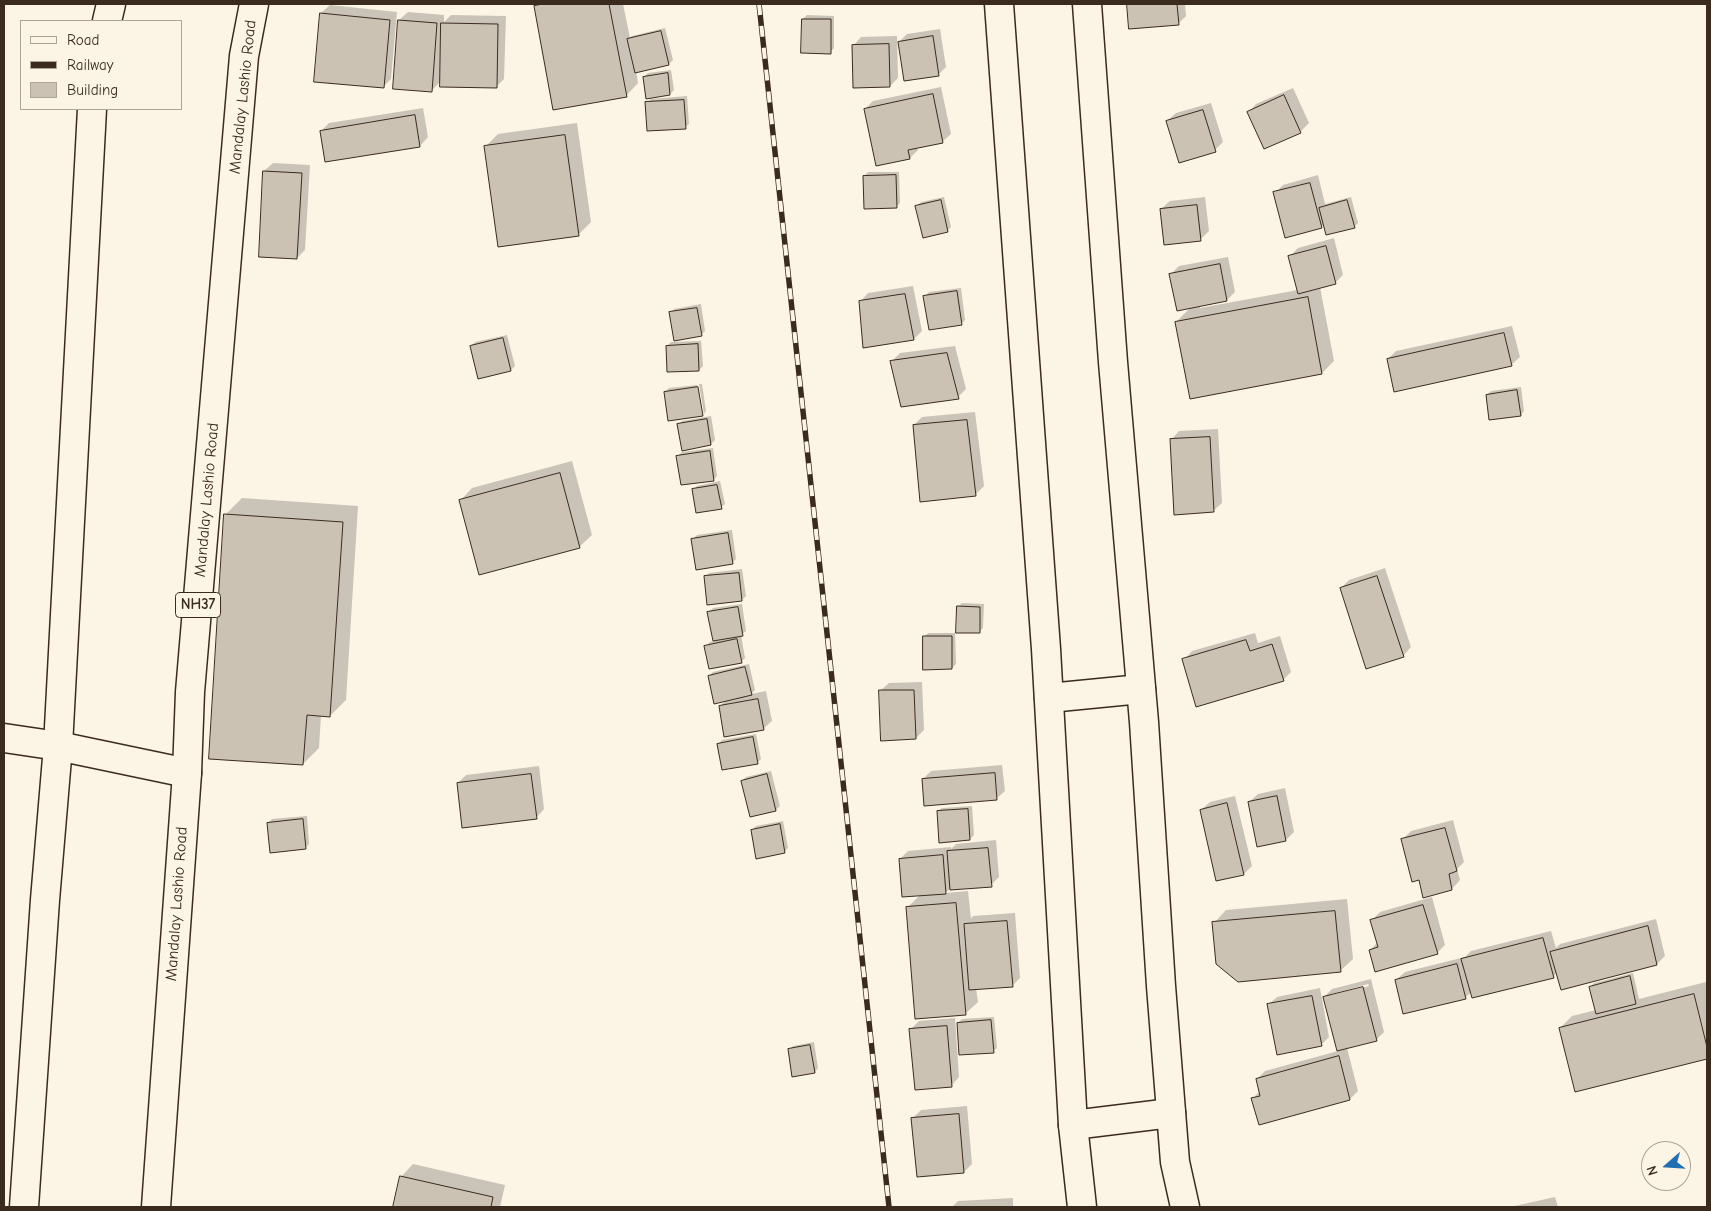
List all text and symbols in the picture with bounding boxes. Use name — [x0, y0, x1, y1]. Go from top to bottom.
street label: Mandalay Lashio Road — [225, 19, 261, 175]
legend — [20, 20, 182, 110]
text: Road — [67, 31, 99, 49]
text: Railway — [67, 56, 113, 74]
text: Building — [67, 81, 118, 99]
street label: Mandalay Lashio Road — [191, 422, 223, 578]
road number: NH37 — [176, 592, 220, 618]
street label: Mandalay Lashio Road — [162, 826, 192, 982]
north arrow — [1641, 1141, 1691, 1191]
text: N — [1643, 1164, 1662, 1178]

